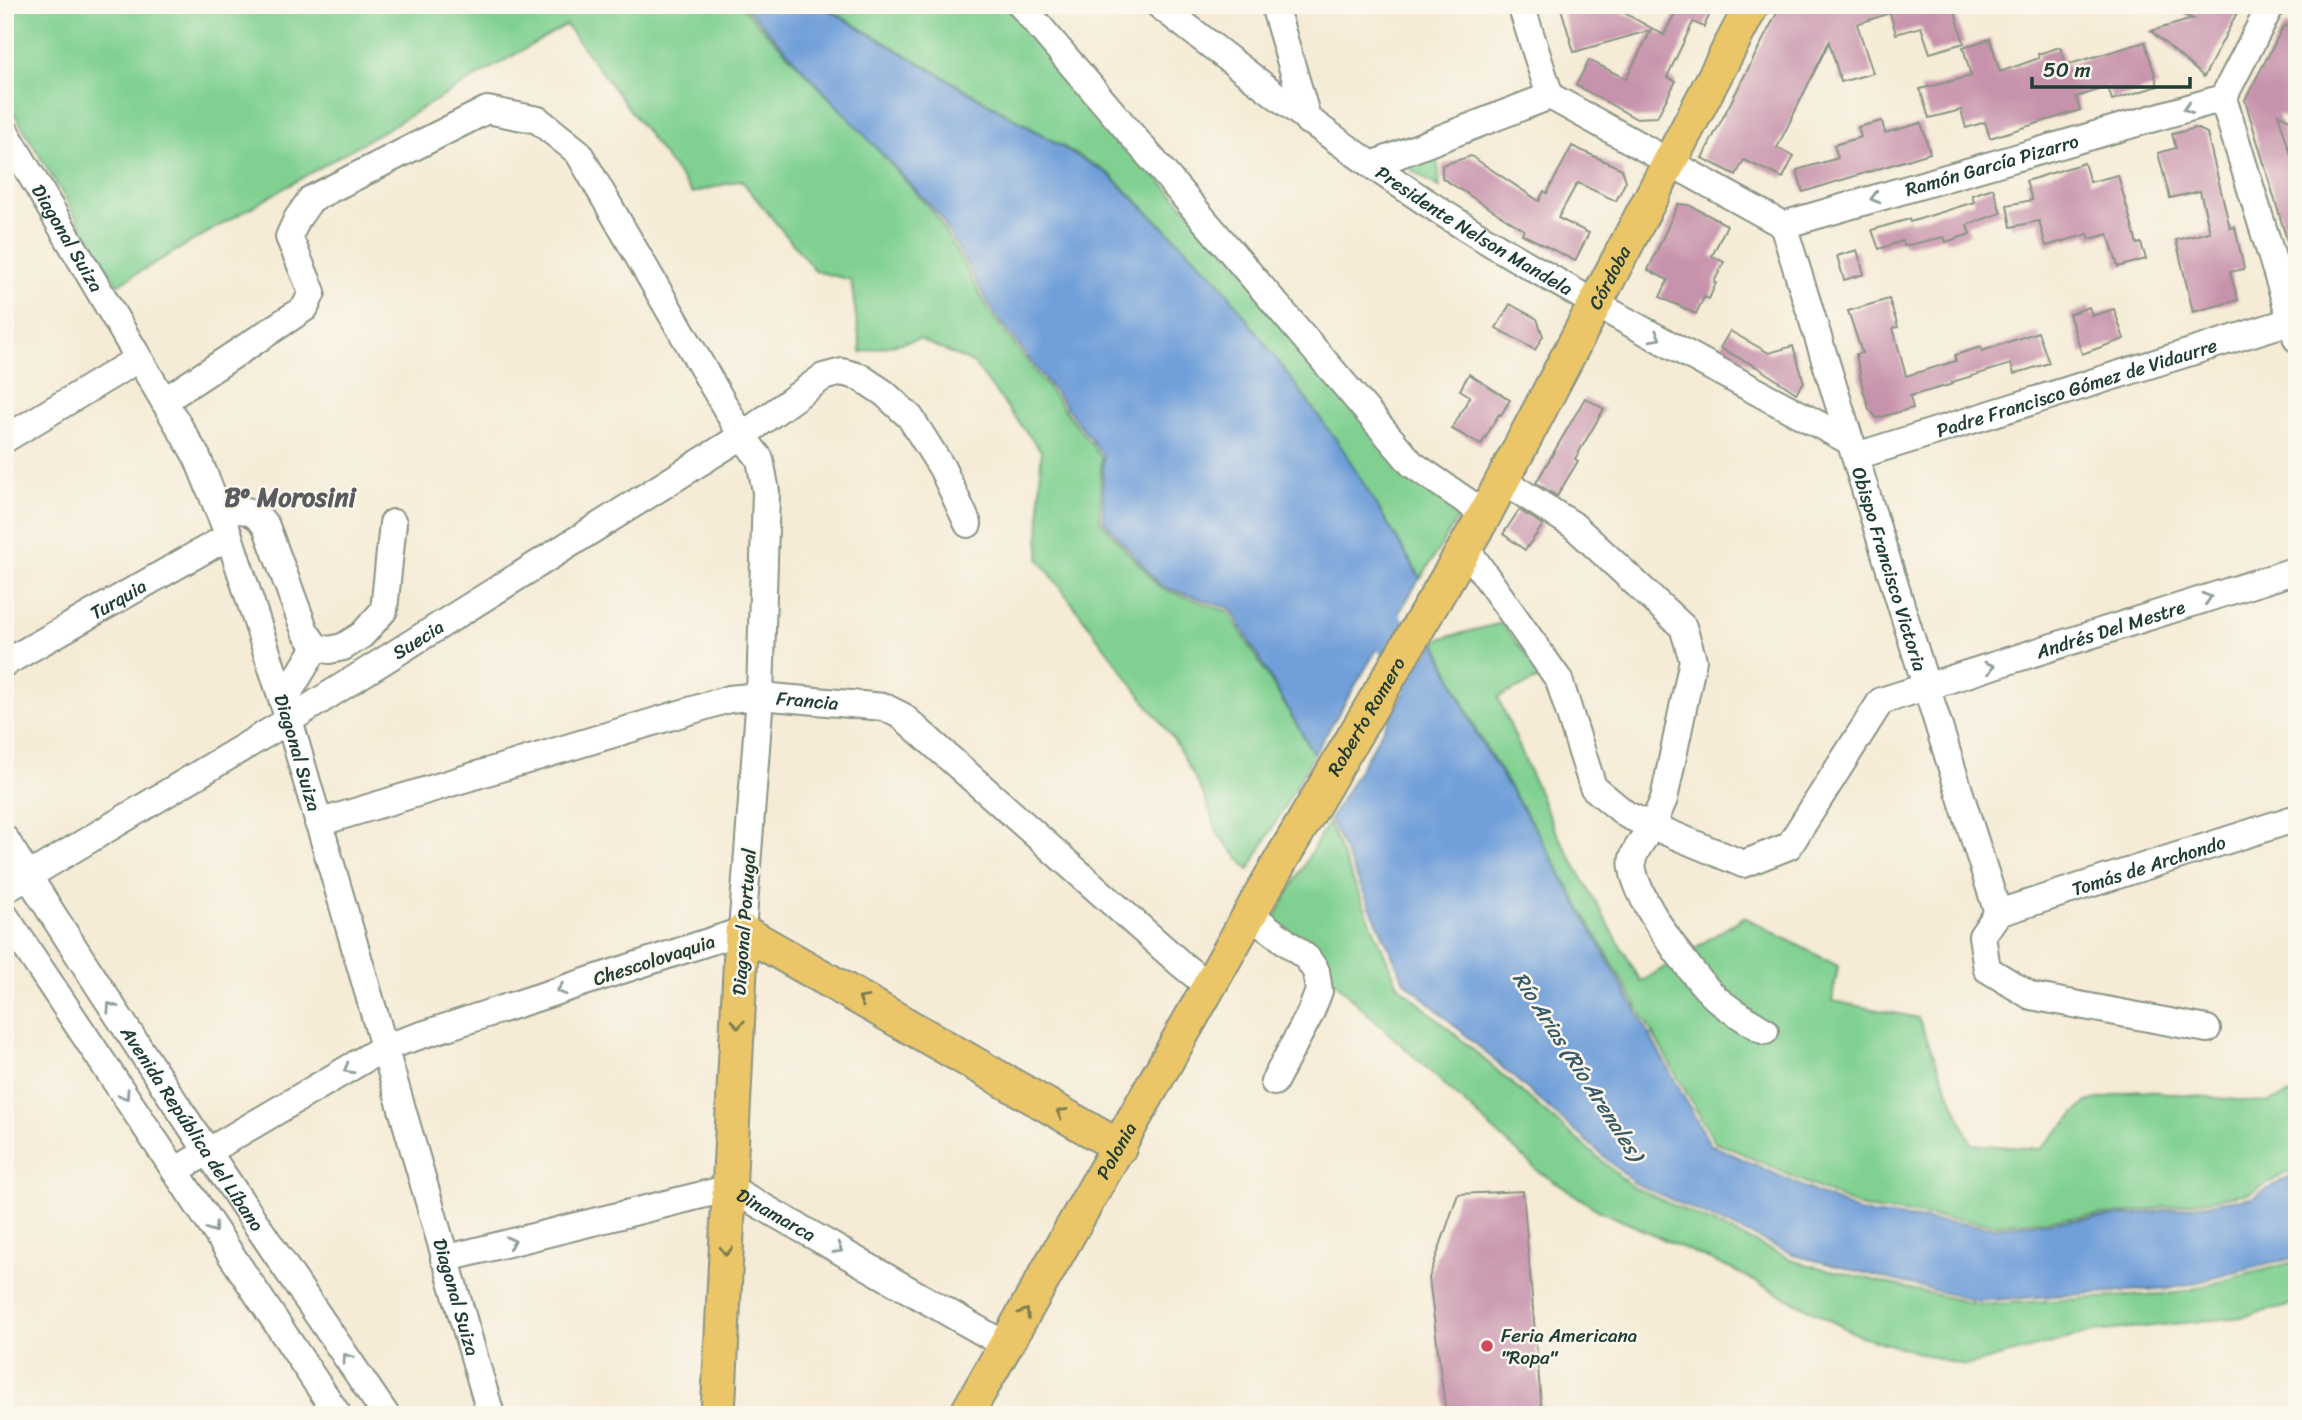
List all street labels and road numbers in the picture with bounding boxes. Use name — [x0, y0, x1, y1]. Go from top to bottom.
street label: Ramón García Pizarro — [1901, 124, 2082, 205]
street label: Presidente Nelson Mandela — [1369, 156, 1580, 305]
street label: Diagonal Suiza — [23, 177, 113, 299]
street label: Córdoba — [1579, 239, 1640, 315]
street label: Padre Francisco Gómez de Vidaurre — [1932, 328, 2221, 447]
street label: Obispo Francisco Victoria — [1843, 462, 1937, 676]
street label: Turquia — [83, 569, 153, 628]
street label: Andrés Del Mestre — [2031, 590, 2189, 668]
street label: Suecia — [385, 610, 451, 668]
street label: Roberto Romero — [1318, 650, 1414, 782]
street label: Francia — [775, 681, 840, 719]
street label: Diagonal Suiza — [265, 689, 331, 816]
street label: Tomás de Archondo — [2067, 825, 2230, 905]
street label: Diagonal Portugal — [722, 847, 766, 997]
street label: Chescolovaquia — [589, 925, 720, 995]
street label: Avenida República del Líbano — [112, 1018, 273, 1238]
street label: Polonia — [1086, 1115, 1146, 1185]
street label: Dinamarca — [730, 1178, 823, 1251]
street label: Diagonal Suiza — [424, 1234, 490, 1360]

